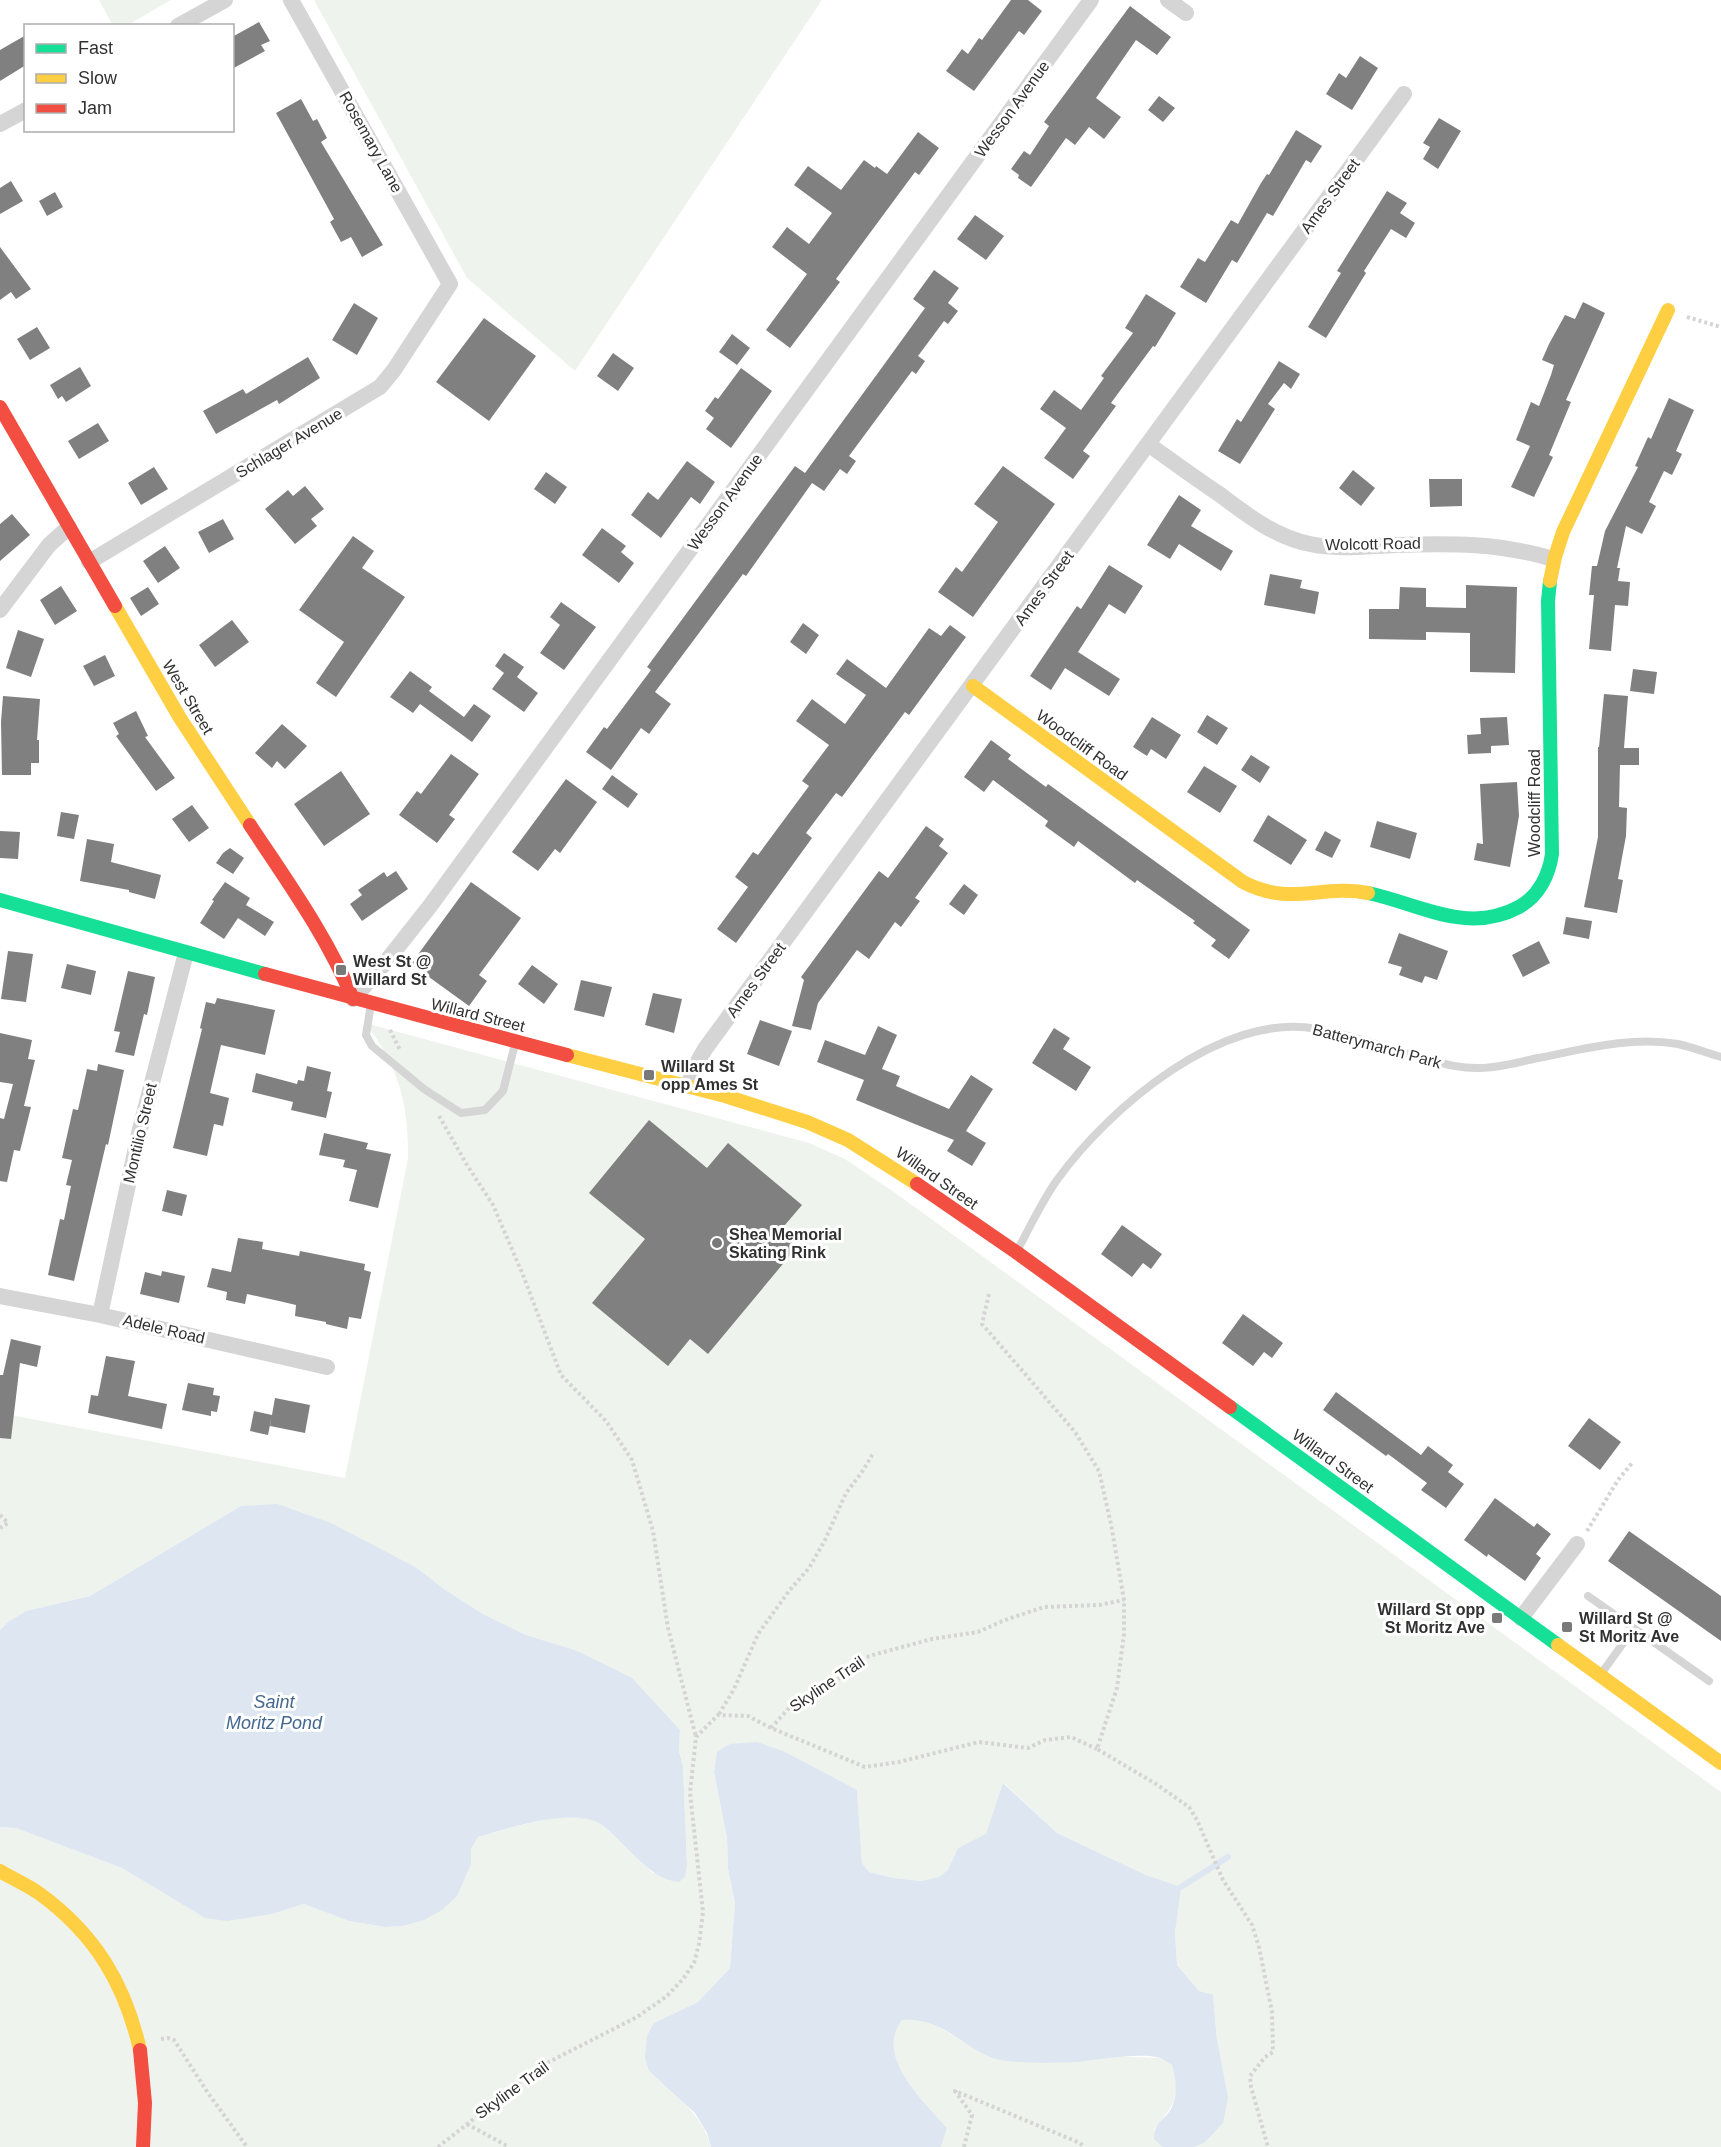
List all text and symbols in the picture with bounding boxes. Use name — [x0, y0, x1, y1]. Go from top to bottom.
legend — [24, 24, 234, 132]
text: Fast — [78, 38, 113, 58]
street label: Wesson Avenue — [971, 57, 1053, 161]
text: Slow — [78, 68, 118, 88]
street label: Rosemary Lane — [336, 88, 406, 196]
text: Jam — [78, 98, 112, 118]
street label: Ames Street — [1297, 155, 1363, 237]
street label: Schlager Avenue — [233, 405, 345, 481]
street label: Wesson Avenue — [684, 450, 766, 554]
street label: Wolcott Road — [1325, 535, 1421, 553]
street label: Ames Street — [1011, 547, 1077, 629]
street label: West Street — [159, 657, 217, 738]
street label: Woodcliff Road — [1033, 706, 1131, 784]
street label: Woodcliff Road — [1526, 749, 1543, 857]
street label: Ames Street — [723, 939, 789, 1021]
place label: West St @ Willard St — [353, 953, 431, 988]
marker: West St @ Willard St — [334, 963, 348, 977]
street label: Willard Street — [429, 995, 527, 1035]
street label: Batterymarch Park — [1311, 1021, 1444, 1072]
place label: Willard St opp Ames St — [661, 1058, 759, 1093]
marker: Willard St opp Ames St — [642, 1068, 656, 1082]
street label: Montilio Street — [120, 1081, 160, 1185]
street label: Willard Street — [893, 1143, 982, 1213]
place label: Shea Memorial Skating Rink — [729, 1226, 842, 1261]
marker: Shea Memorial Skating Rink — [710, 1236, 724, 1250]
street label: Adele Road — [121, 1311, 207, 1347]
street label: Willard Street — [1289, 1426, 1377, 1496]
place label: Willard St opp St Moritz Ave — [1378, 1601, 1485, 1636]
place label: Willard St @ St Moritz Ave — [1579, 1610, 1679, 1645]
marker: Willard St opp St Moritz Ave — [1490, 1611, 1504, 1625]
marker: Willard St @ St Moritz Ave — [1560, 1620, 1574, 1634]
street label: Skyline Trail — [786, 1653, 868, 1715]
water label: Saint Moritz Pond — [226, 1692, 323, 1733]
street label: Skyline Trail — [472, 2058, 552, 2122]

